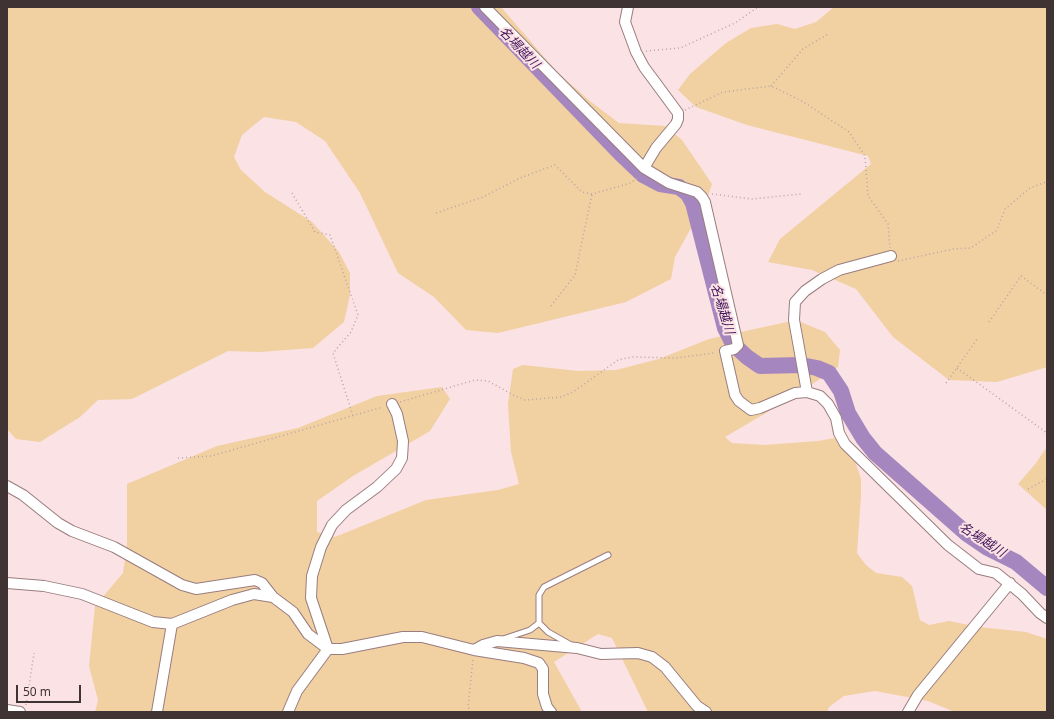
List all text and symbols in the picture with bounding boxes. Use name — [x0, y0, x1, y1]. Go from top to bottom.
water label: 名場越川 — [495, 24, 543, 72]
water label: 名場越川 — [707, 282, 737, 336]
water label: 名場越川 — [956, 519, 1008, 561]
scale bar — [18, 677, 83, 703]
text: 50 m — [23, 683, 51, 700]

